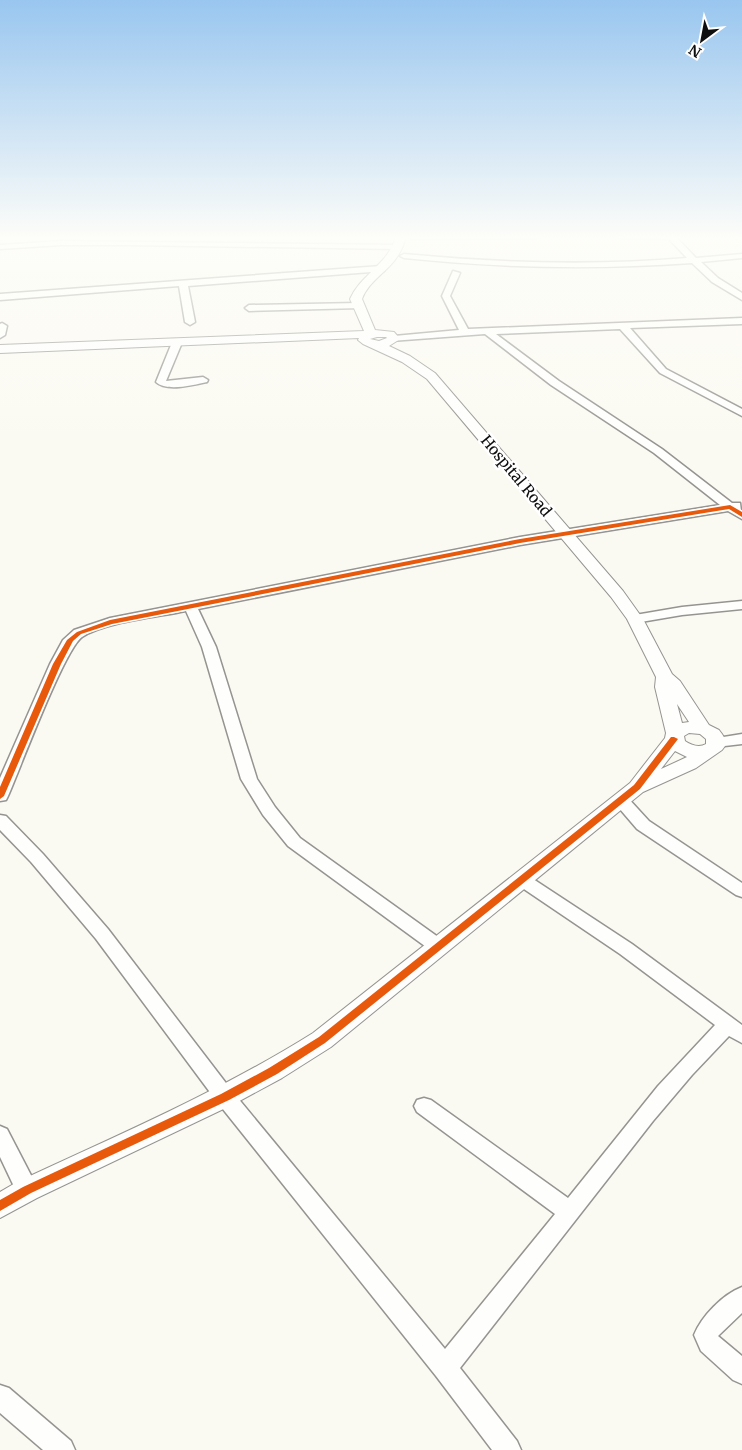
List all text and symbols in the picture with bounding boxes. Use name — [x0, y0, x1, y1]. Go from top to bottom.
north arrow — [677, 15, 727, 65]
text: N — [686, 40, 705, 62]
street label: Hospital Road — [477, 431, 556, 520]

